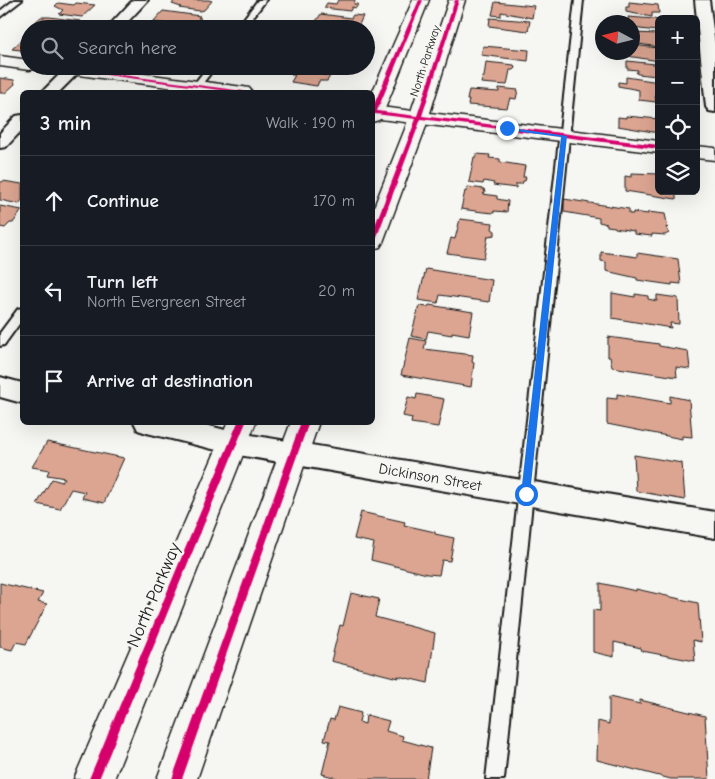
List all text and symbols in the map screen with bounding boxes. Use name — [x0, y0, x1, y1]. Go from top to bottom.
north arrow — [595, 15, 640, 60]
map controls — [655, 15, 700, 195]
button: + — [655, 15, 700, 60]
search box — [20, 20, 375, 75]
street label: North Parkway — [407, 23, 443, 99]
icon: search — [38, 34, 66, 62]
text: Search here — [78, 37, 177, 59]
button: − — [655, 60, 700, 105]
button: locate — [655, 105, 700, 150]
text: 3 min — [40, 111, 91, 135]
text: Walk · 190 m — [266, 114, 355, 132]
route end — [496, 117, 519, 140]
button: layers — [655, 150, 700, 195]
icon: ahead — [40, 187, 68, 215]
text: Continue — [87, 190, 159, 212]
text: 170 m — [313, 192, 355, 210]
text: Turn left — [87, 271, 158, 293]
icon: left — [40, 277, 68, 305]
text: 20 m — [318, 282, 355, 300]
text: North Evergreen Street — [87, 293, 246, 311]
icon: arrive — [40, 367, 68, 395]
text: Arrive at destination — [87, 370, 253, 392]
street label: Dickinson Street — [377, 459, 483, 495]
route start — [515, 483, 538, 506]
street label: North Parkway — [123, 539, 186, 650]

